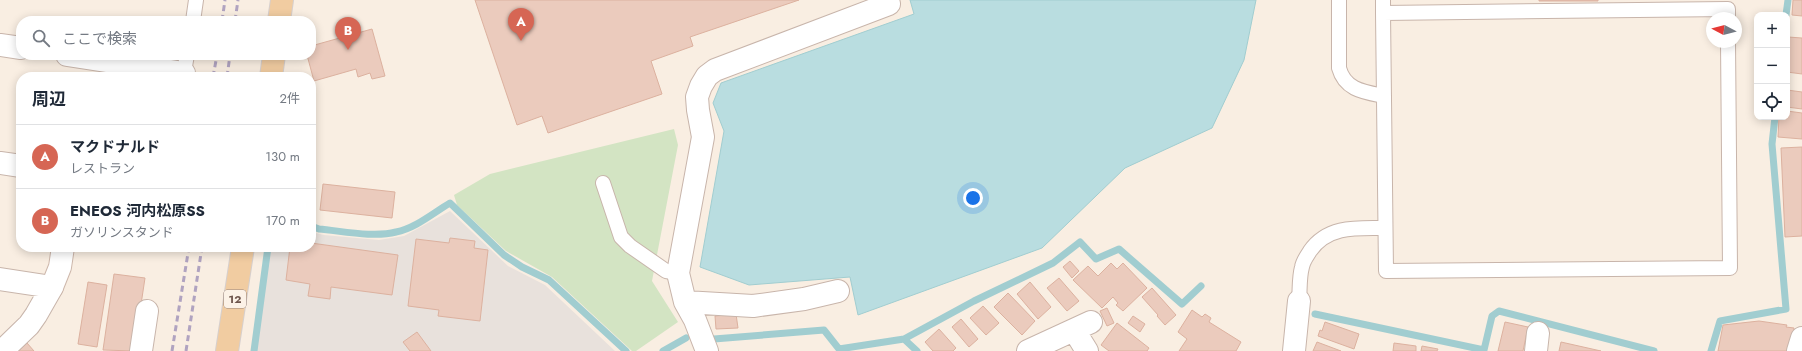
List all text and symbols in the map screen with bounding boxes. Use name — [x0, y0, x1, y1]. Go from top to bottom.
pin: A — [508, 8, 534, 41]
north arrow — [1706, 12, 1742, 48]
map controls — [1754, 12, 1790, 120]
button: + — [1754, 12, 1790, 48]
search box — [16, 16, 316, 60]
pin: B — [335, 17, 361, 50]
icon: search — [30, 27, 52, 49]
text: ここで検索 — [62, 28, 137, 50]
button: − — [1754, 48, 1790, 84]
button: locate — [1754, 84, 1790, 120]
text: 周辺 — [32, 87, 66, 111]
text: 2件 — [280, 89, 300, 108]
text: マクドナルド — [70, 136, 160, 158]
text: A — [40, 147, 50, 166]
text: 130 m — [265, 147, 300, 166]
text: レストラン — [70, 159, 135, 178]
your location — [963, 188, 983, 208]
text: ENEOS 河内松原SS — [70, 200, 205, 222]
text: B — [41, 211, 49, 230]
text: 170 m — [265, 211, 300, 230]
text: ガソリンスタンド — [70, 223, 174, 242]
road number: 12 — [224, 290, 246, 308]

